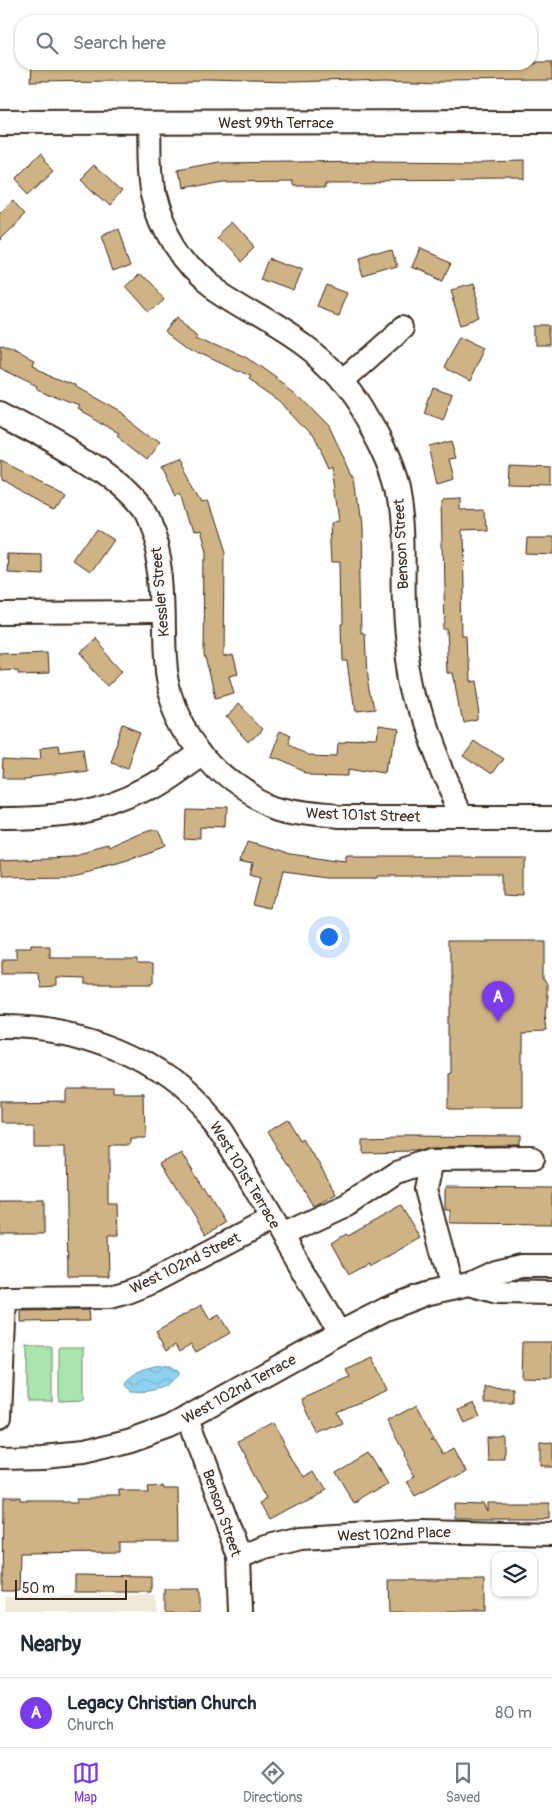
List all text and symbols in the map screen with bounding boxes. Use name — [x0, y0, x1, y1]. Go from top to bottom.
search box — [15, 15, 537, 70]
icon: search — [33, 29, 61, 57]
text: Search here — [73, 31, 166, 55]
street label: West 99th Terrace — [218, 114, 334, 133]
street label: Benson Street — [390, 497, 413, 590]
street label: Kessler Street — [147, 545, 174, 638]
street label: West 101st Street — [305, 804, 422, 827]
your location — [316, 924, 342, 950]
pin: A — [482, 981, 514, 1022]
street label: West 101st Terrace — [205, 1118, 284, 1233]
street label: West 102nd Street — [127, 1228, 244, 1298]
street label: West 102nd Terrace — [179, 1350, 300, 1429]
street label: Benson Street — [198, 1467, 246, 1560]
street label: West 102nd Place — [337, 1523, 452, 1546]
map controls — [492, 1552, 537, 1597]
button: layers — [492, 1552, 537, 1597]
scale bar — [15, 1577, 128, 1600]
text: 50 m — [22, 1580, 55, 1597]
text: Nearby — [20, 1631, 81, 1658]
text: Legacy Christian Church — [67, 1691, 256, 1715]
text: A — [31, 1703, 41, 1723]
text: 80 m — [495, 1703, 532, 1723]
text: Church — [67, 1715, 114, 1735]
tab: Map — [72, 1759, 100, 1806]
tab: Directions — [243, 1759, 302, 1806]
tab: Saved — [446, 1759, 480, 1806]

